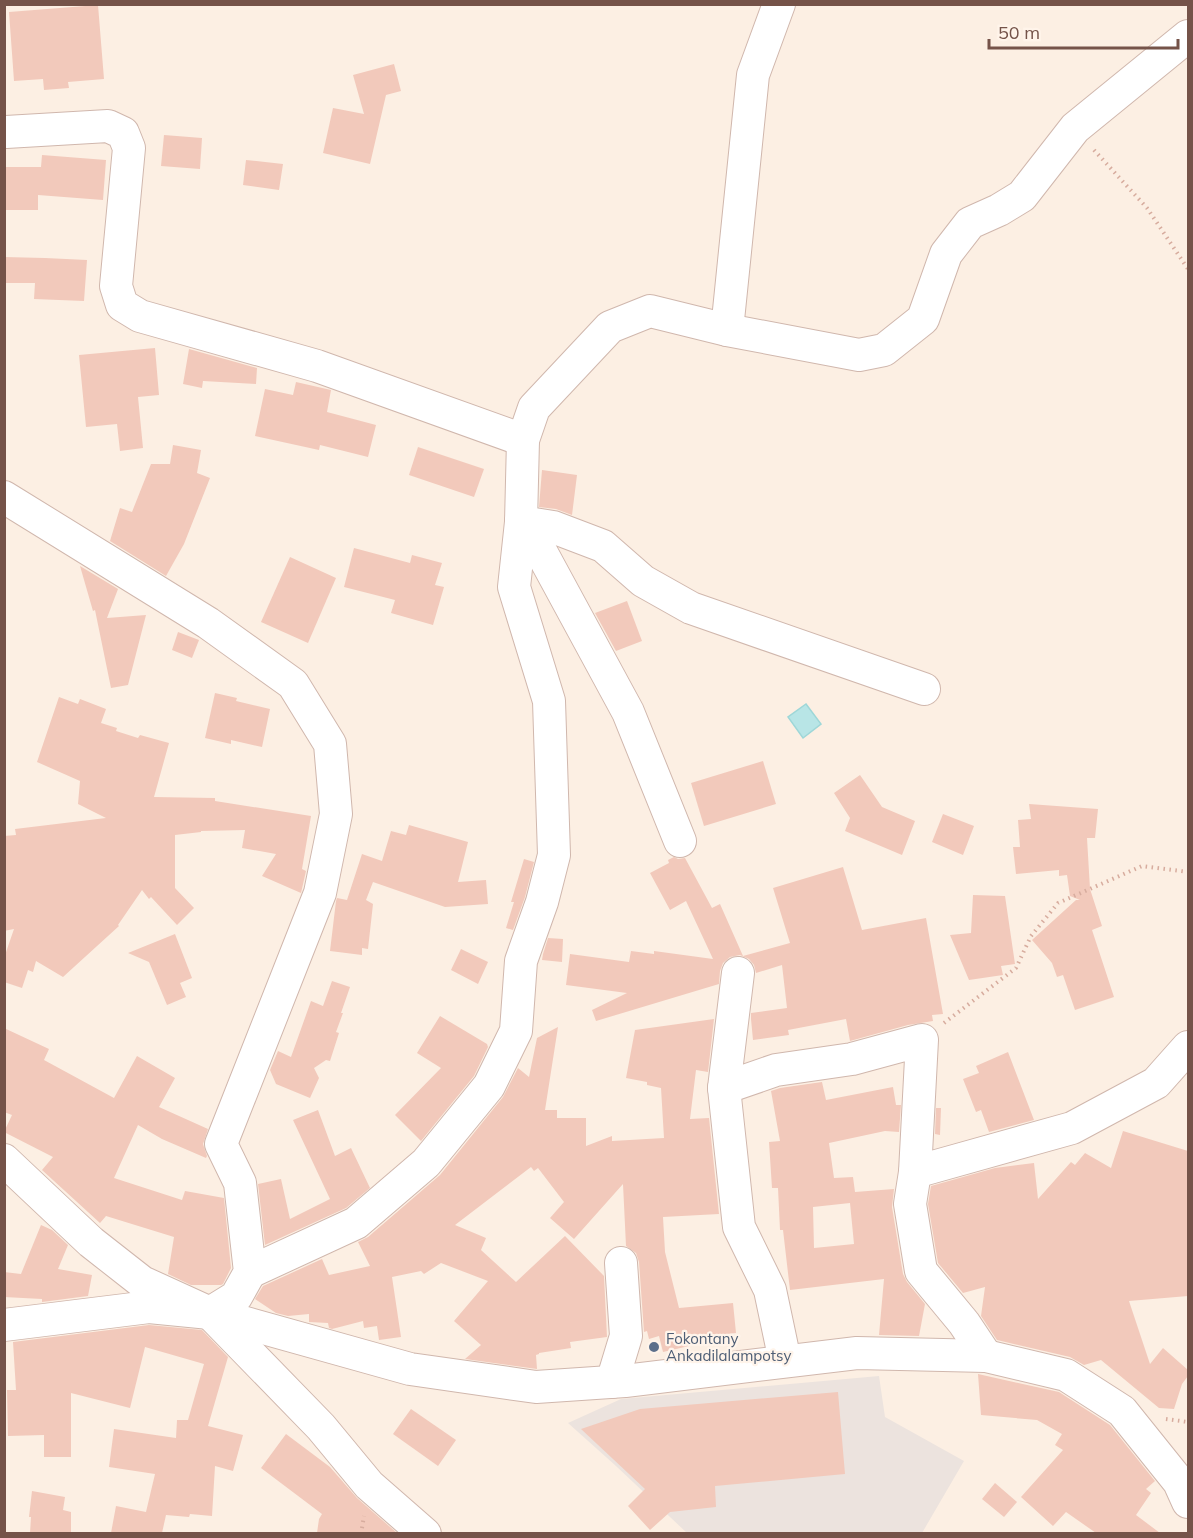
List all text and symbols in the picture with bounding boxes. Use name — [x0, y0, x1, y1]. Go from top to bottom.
scale bar — [989, 12, 1178, 50]
text: 50 m — [998, 21, 1040, 44]
place label: Fokontany Ankadilalampotsy — [666, 1329, 791, 1365]
marker: Fokontany Ankadilalampotsy — [647, 1340, 661, 1354]

